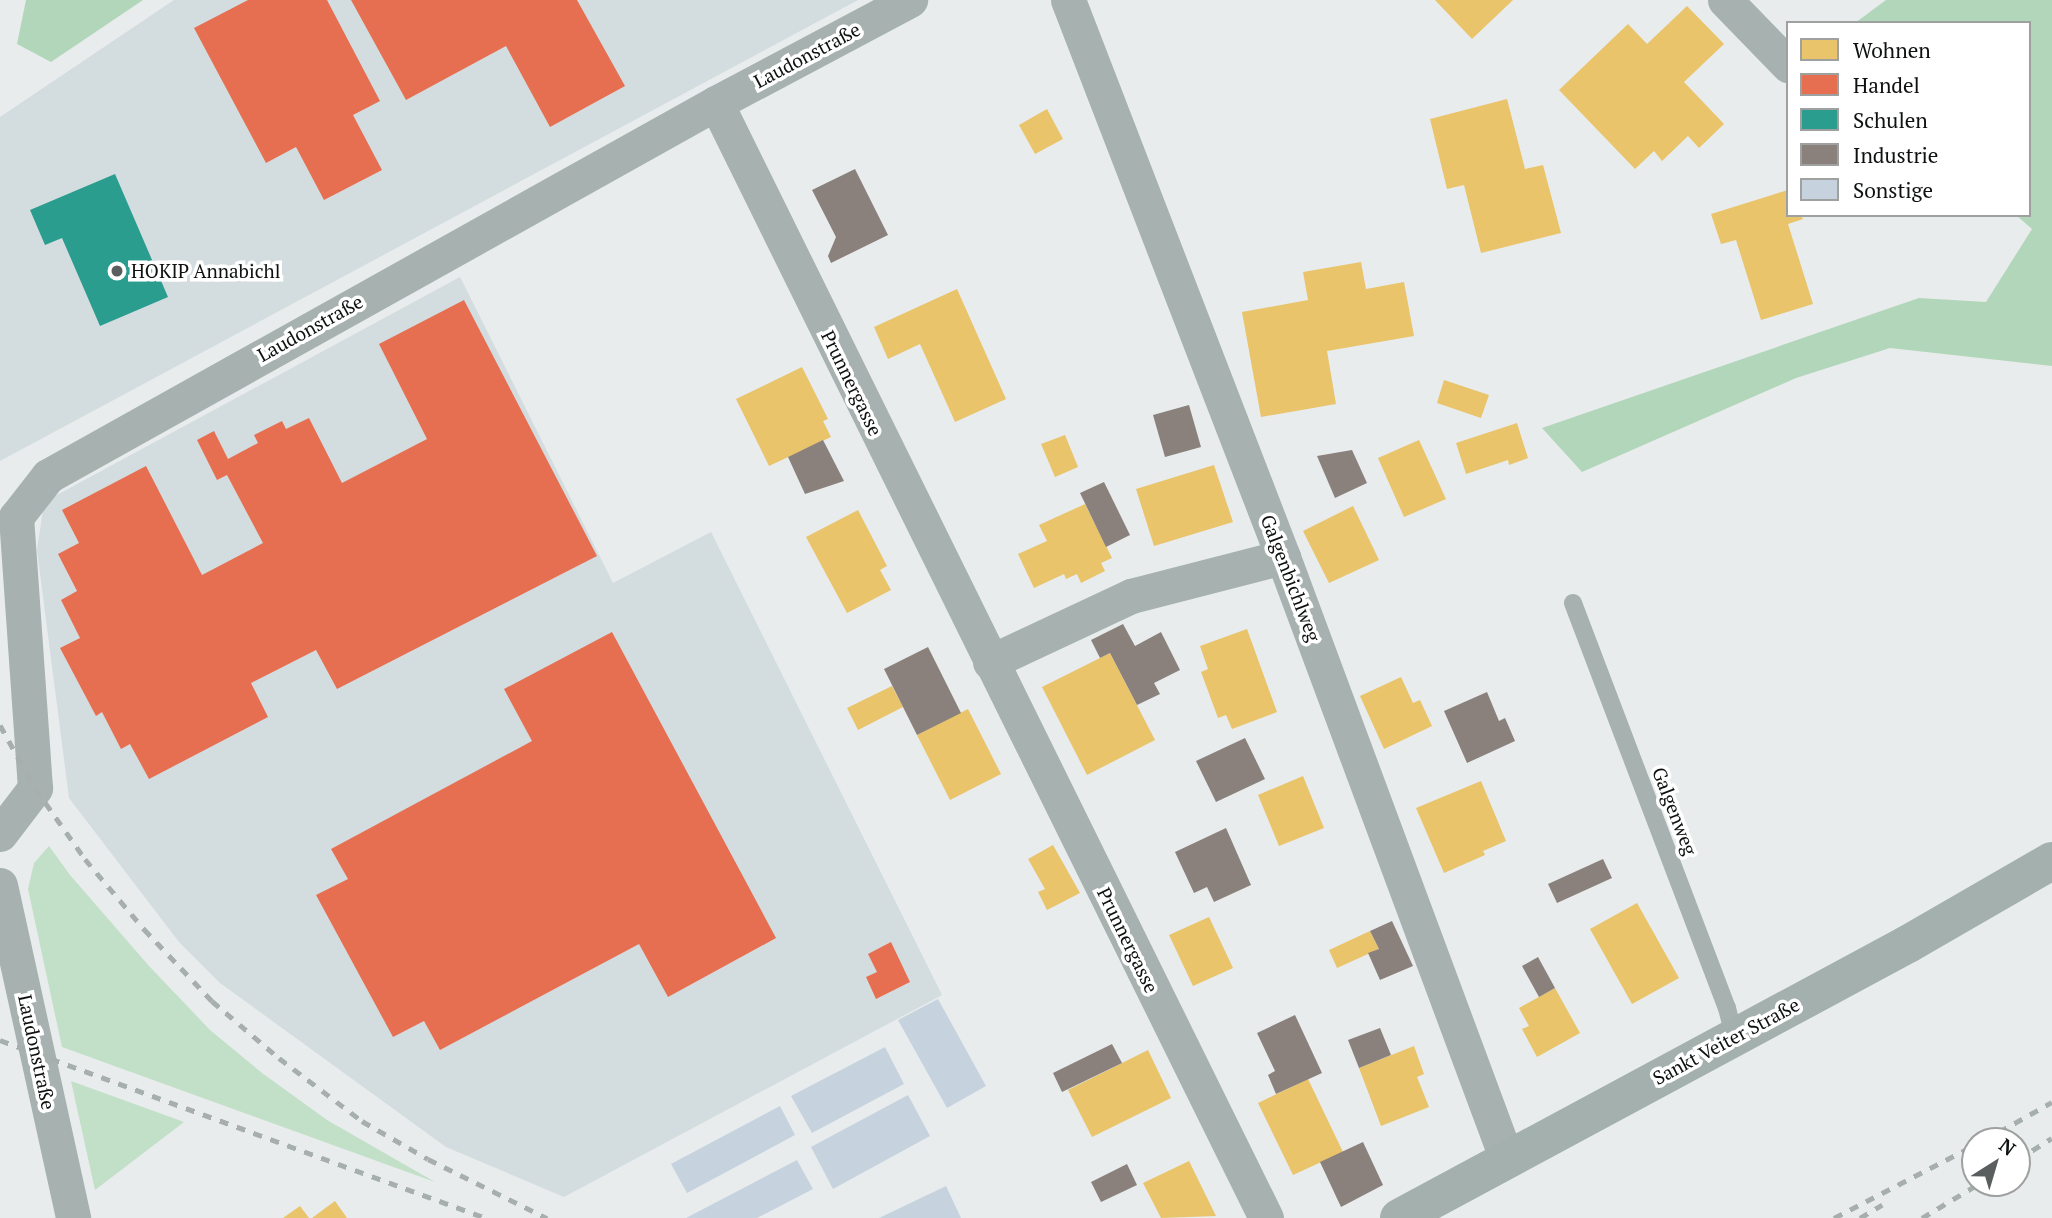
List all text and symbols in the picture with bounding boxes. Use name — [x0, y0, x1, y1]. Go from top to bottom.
street label: Laudonstraße — [750, 17, 864, 93]
legend — [1786, 21, 2031, 217]
text: Wohnen — [1853, 36, 1931, 64]
text: Handel — [1853, 71, 1920, 99]
text: Schulen — [1853, 106, 1928, 134]
text: Industrie — [1853, 141, 1938, 169]
text: Sonstige — [1853, 176, 1933, 204]
place label: HOKIP Annabichl — [131, 260, 281, 282]
marker: HOKIP Annabichl — [109, 263, 125, 279]
street label: Laudonstraße — [253, 290, 367, 366]
street label: Prunnergasse — [817, 327, 887, 439]
street label: Galgenbichlweg — [1256, 511, 1326, 645]
street label: Galgenweg — [1648, 764, 1702, 858]
street label: Prunnergasse — [1093, 884, 1163, 996]
street label: Laudonstraße — [14, 992, 60, 1112]
street label: Sankt Veiter Straße — [1649, 993, 1803, 1089]
north arrow — [1961, 1127, 2031, 1197]
text: N — [1994, 1132, 2021, 1161]

